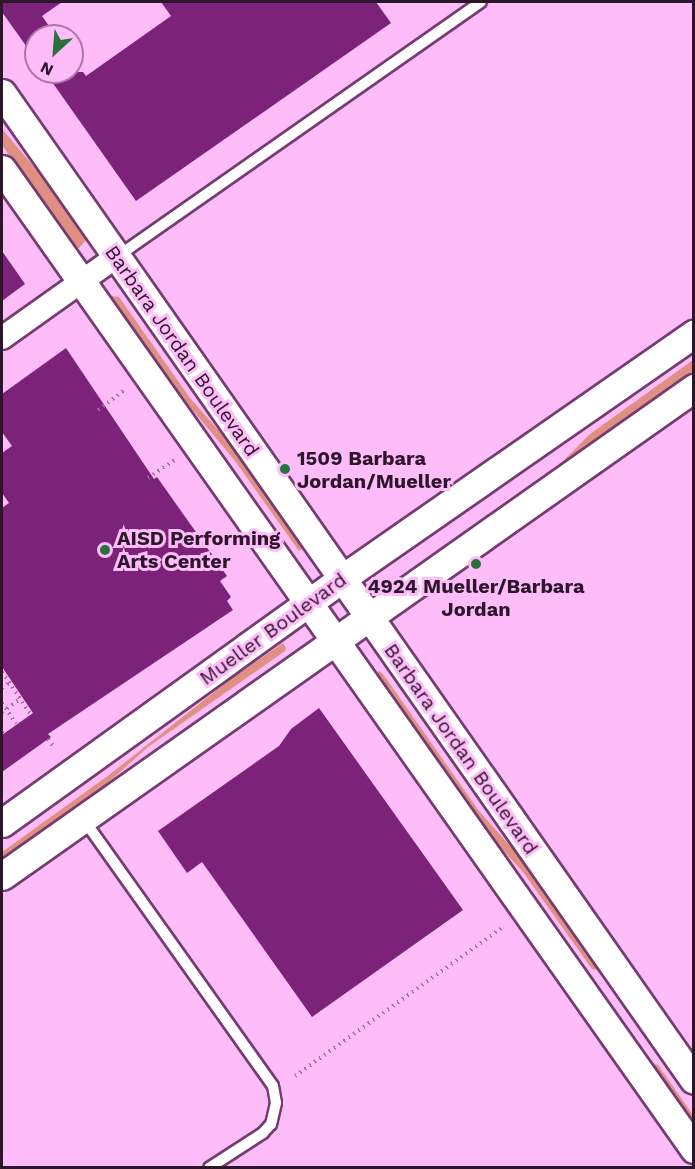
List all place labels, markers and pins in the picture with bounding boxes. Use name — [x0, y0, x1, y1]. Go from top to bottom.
place label: 1509 Barbara Jordan/Mueller — [297, 446, 451, 493]
marker: 1509 Barbara Jordan/Mueller — [278, 462, 292, 476]
place label: AISD Performing Arts Center — [117, 526, 280, 573]
marker: AISD Performing Arts Center — [98, 543, 112, 557]
marker: 4924 Mueller/Barbara Jordan — [469, 557, 483, 571]
place label: 4924 Mueller/Barbara Jordan — [368, 574, 584, 621]

